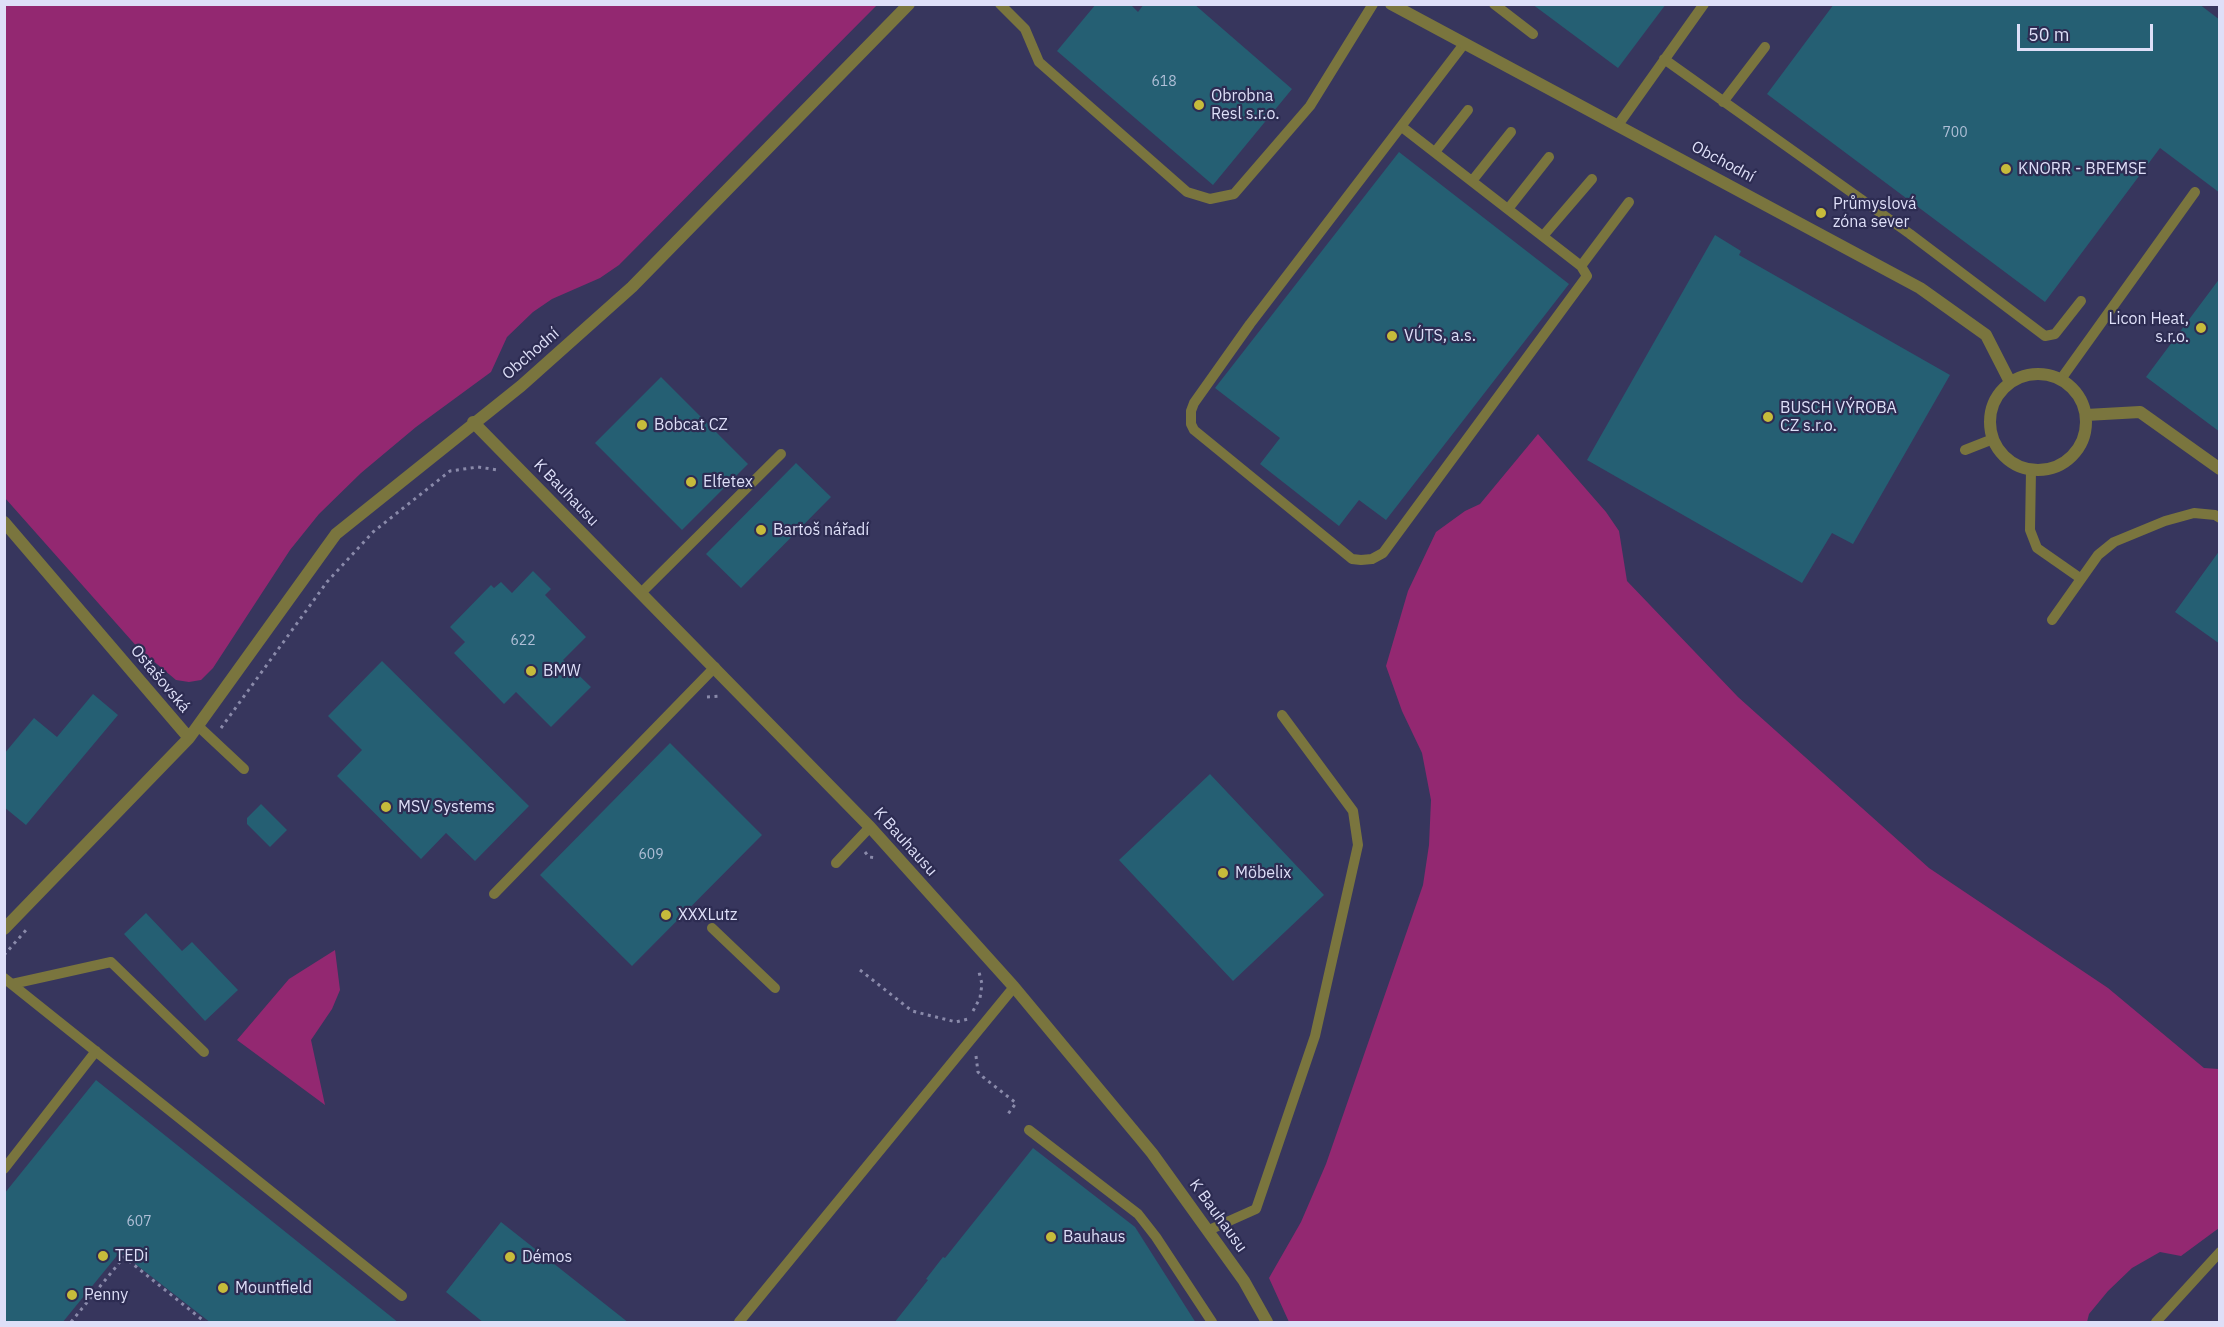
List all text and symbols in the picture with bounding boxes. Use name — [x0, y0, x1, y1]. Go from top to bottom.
scale bar — [2020, 12, 2156, 50]
text: 50 m — [2028, 23, 2070, 46]
house number: 618 — [1151, 74, 1177, 90]
place label: Obrobna Resl s.r.o. — [1211, 86, 1280, 124]
marker: Obrobna Resl s.r.o. — [1192, 98, 1206, 112]
house number: 700 — [1942, 125, 1968, 141]
street label: Obchodní — [1688, 137, 1758, 187]
place label: KNORR - BREMSE — [2018, 159, 2147, 179]
marker: KNORR - BREMSE — [1999, 162, 2013, 176]
place label: Průmyslová zóna sever — [1833, 194, 1917, 232]
marker: Průmyslová zóna sever — [1814, 206, 1828, 220]
place label: Licon Heat, s.r.o. — [2109, 309, 2189, 347]
marker: Licon Heat, s.r.o. — [2194, 321, 2208, 335]
street label: Obchodní — [499, 324, 563, 384]
place label: VÚTS, a.s. — [1404, 326, 1476, 346]
marker: VÚTS, a.s. — [1385, 329, 1399, 343]
place label: BUSCH VÝROBA CZ s.r.o. — [1780, 398, 1897, 436]
marker: BUSCH VÝROBA CZ s.r.o. — [1761, 410, 1775, 424]
place label: Bobcat CZ — [654, 415, 728, 435]
marker: Bobcat CZ — [635, 418, 649, 432]
street label: K Bauhausu — [529, 456, 603, 530]
place label: Elfetex — [703, 472, 753, 492]
marker: Elfetex — [684, 475, 698, 489]
place label: Bartoš nářadí — [773, 520, 869, 540]
marker: Bartoš nářadí — [754, 523, 768, 537]
house number: 622 — [510, 633, 536, 649]
street label: Ostašovská — [126, 641, 194, 717]
place label: BMW — [543, 661, 581, 681]
marker: BMW — [524, 664, 538, 678]
place label: MSV Systems — [398, 797, 495, 817]
marker: MSV Systems — [379, 800, 393, 814]
street label: K Bauhausu — [869, 804, 941, 880]
house number: 609 — [638, 847, 664, 863]
place label: Möbelix — [1235, 863, 1291, 883]
marker: Möbelix — [1216, 866, 1230, 880]
place label: XXXLutz — [678, 905, 737, 925]
marker: XXXLutz — [659, 908, 673, 922]
street label: K Bauhausu — [1185, 1176, 1251, 1256]
house number: 607 — [126, 1214, 152, 1230]
place label: Bauhaus — [1063, 1227, 1126, 1247]
marker: Bauhaus — [1044, 1230, 1058, 1244]
place label: TEDi — [115, 1246, 148, 1266]
place label: Démos — [522, 1247, 572, 1267]
marker: TEDi — [96, 1249, 110, 1263]
marker: Démos — [503, 1250, 517, 1264]
place label: Mountfield — [235, 1278, 312, 1298]
marker: Mountfield — [216, 1281, 230, 1295]
place label: Penny — [84, 1285, 128, 1305]
marker: Penny — [65, 1288, 79, 1302]

